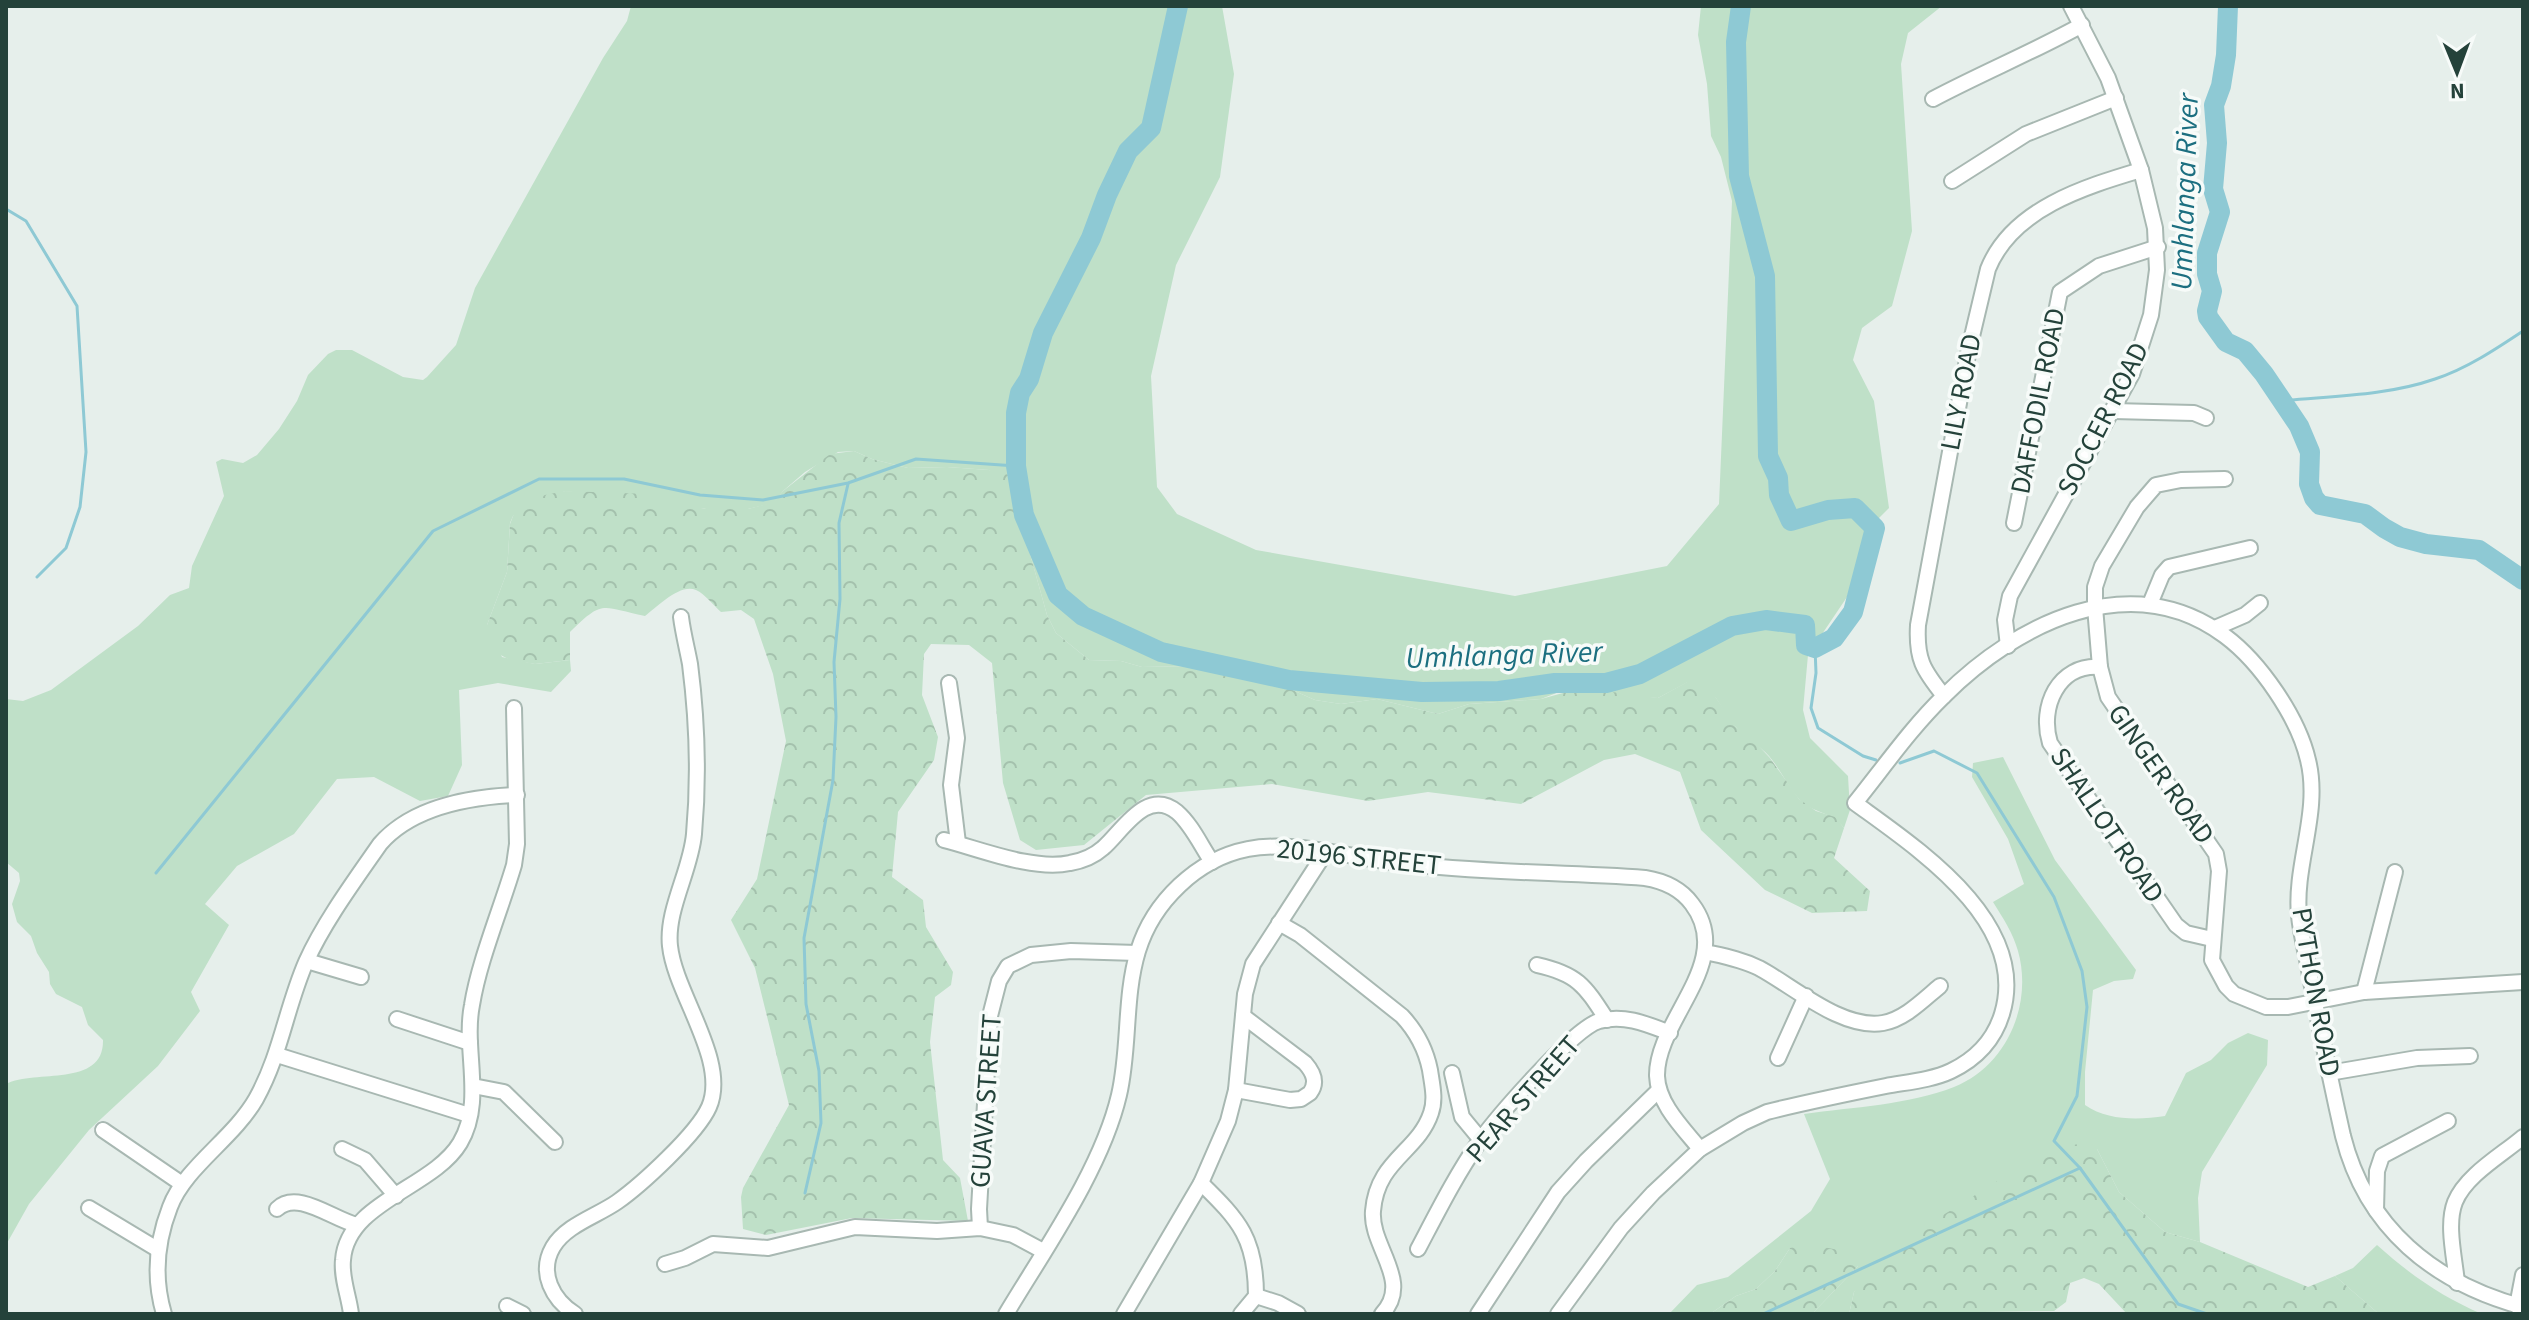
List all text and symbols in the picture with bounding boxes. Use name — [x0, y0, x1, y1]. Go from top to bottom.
north arrow — [2417, 32, 2497, 112]
text: N — [2450, 75, 2465, 107]
water label: Umhlanga River — [2160, 91, 2210, 291]
street label: DAFFODIL ROAD — [2000, 305, 2076, 497]
street label: LILY ROAD — [1930, 330, 1992, 454]
street label: SOCCER ROAD — [2047, 335, 2159, 503]
water label: Umhlanga River — [1405, 630, 1605, 680]
street label: GINGER ROAD — [2098, 696, 2224, 852]
street label: SHALLOT ROAD — [2040, 739, 2174, 911]
street label: 20196 STREET — [1275, 828, 1443, 886]
street label: PYTHON ROAD — [2281, 904, 2351, 1080]
street label: GUAVA STREET — [960, 1013, 1012, 1189]
street label: PEAR STREET — [1456, 1027, 1590, 1171]

